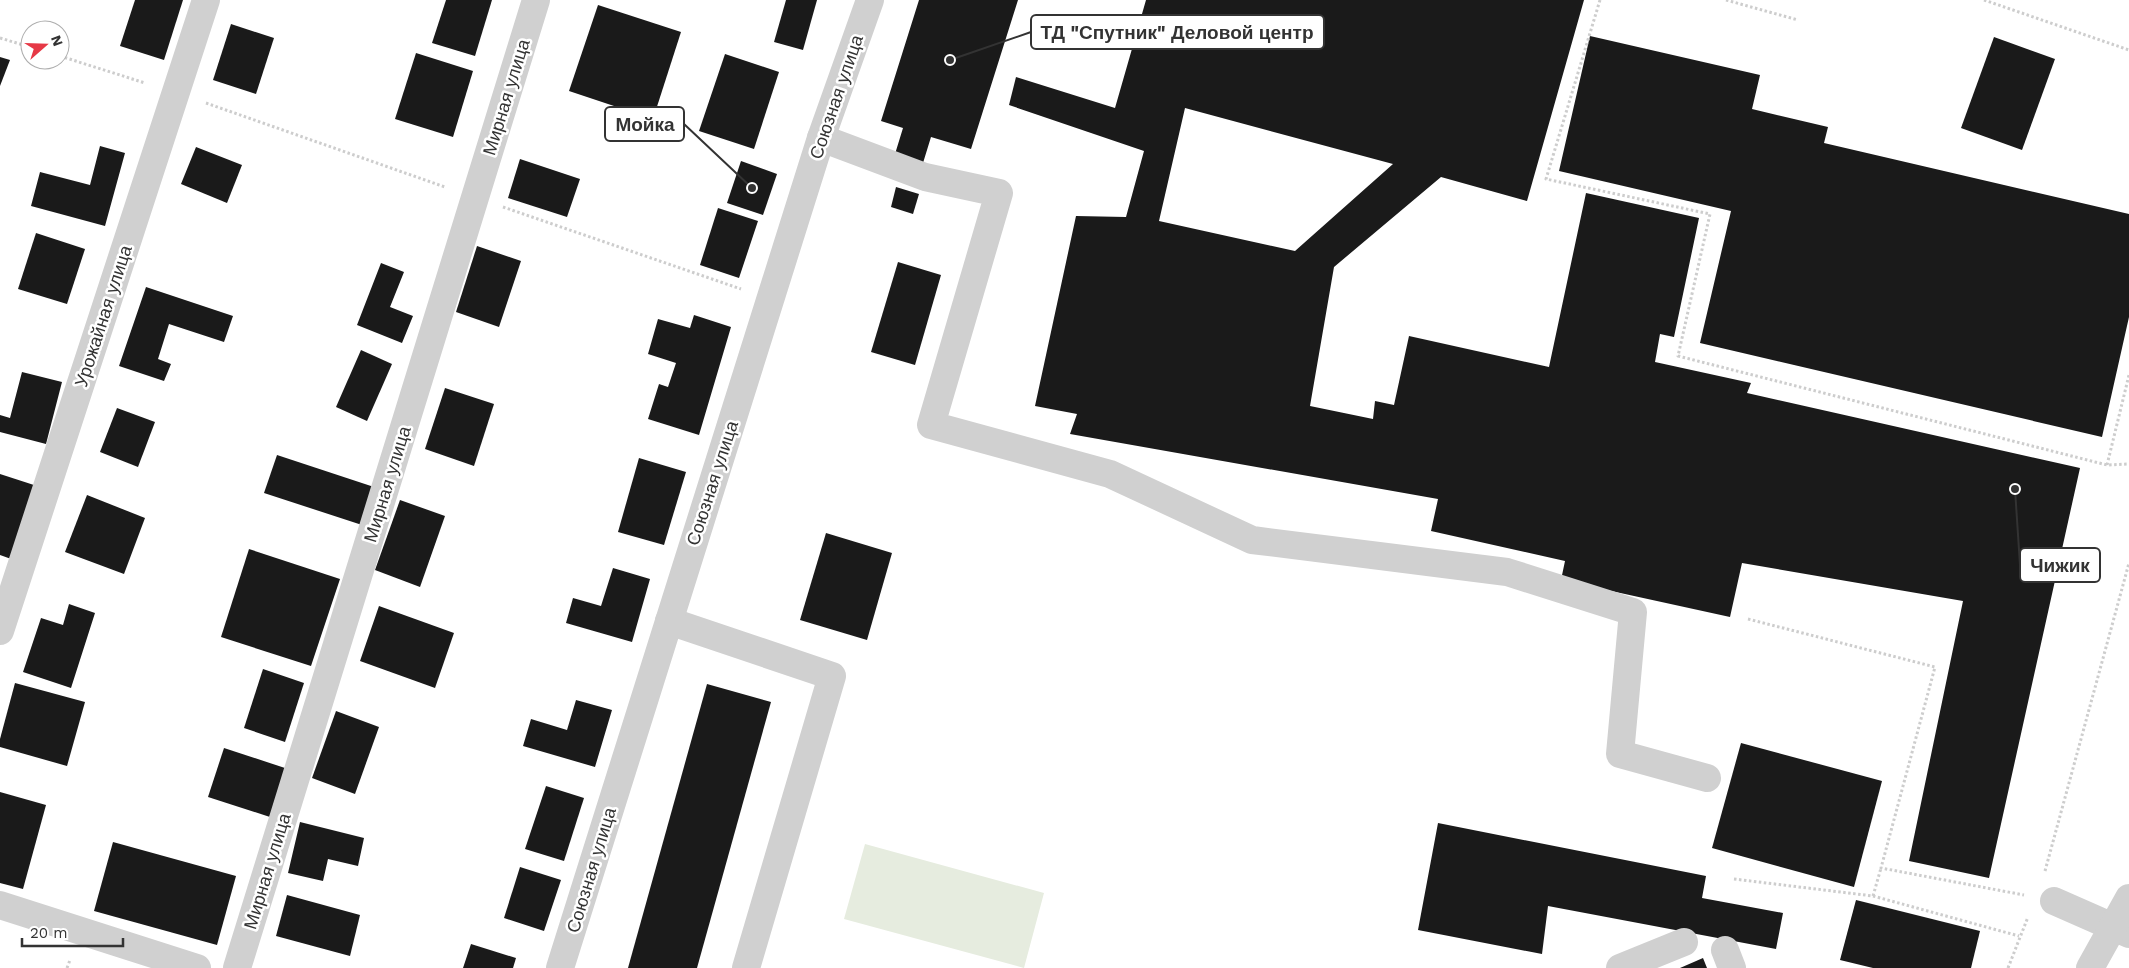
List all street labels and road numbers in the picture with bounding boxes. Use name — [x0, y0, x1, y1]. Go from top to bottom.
street label: Союзная улица — [805, 31, 867, 162]
street label: Мирная улица — [478, 35, 534, 158]
street label: Урожайная улица — [70, 242, 136, 390]
street label: Союзная улица — [682, 417, 742, 548]
street label: Мирная улица — [359, 422, 415, 545]
street label: Союзная улица — [562, 804, 620, 935]
street label: Мирная улица — [239, 809, 295, 932]

